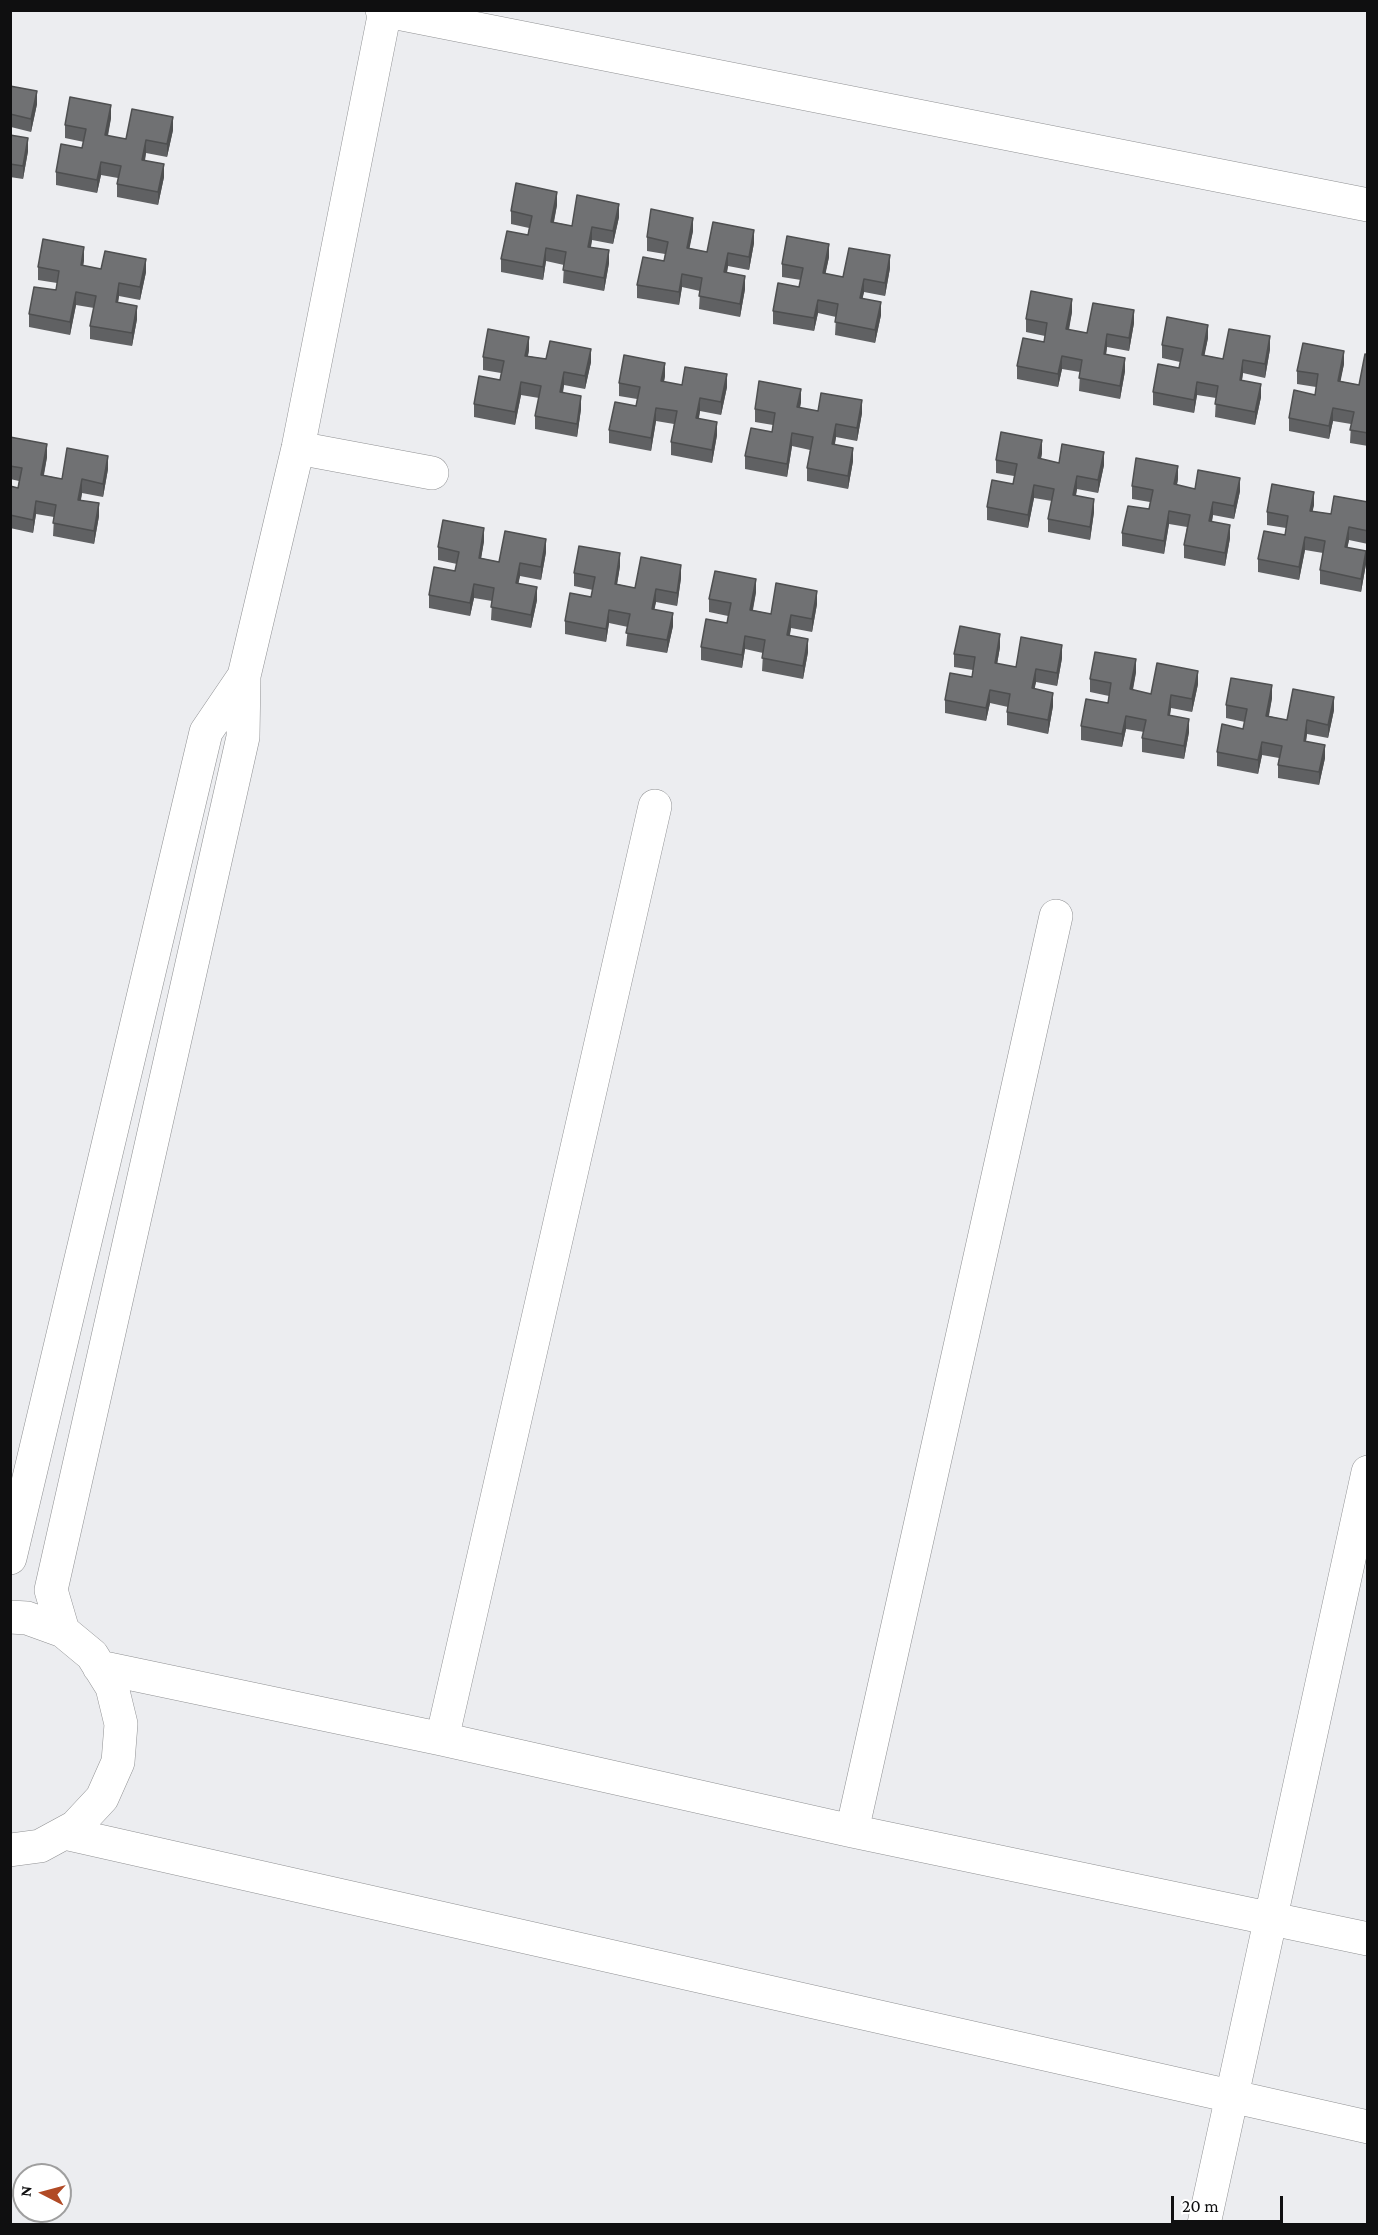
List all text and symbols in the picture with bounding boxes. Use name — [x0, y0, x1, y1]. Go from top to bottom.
north arrow — [12, 2163, 72, 2223]
scale bar — [1174, 2184, 1286, 2222]
text: N — [17, 2185, 35, 2198]
text: 20 m — [1182, 2196, 1219, 2216]

